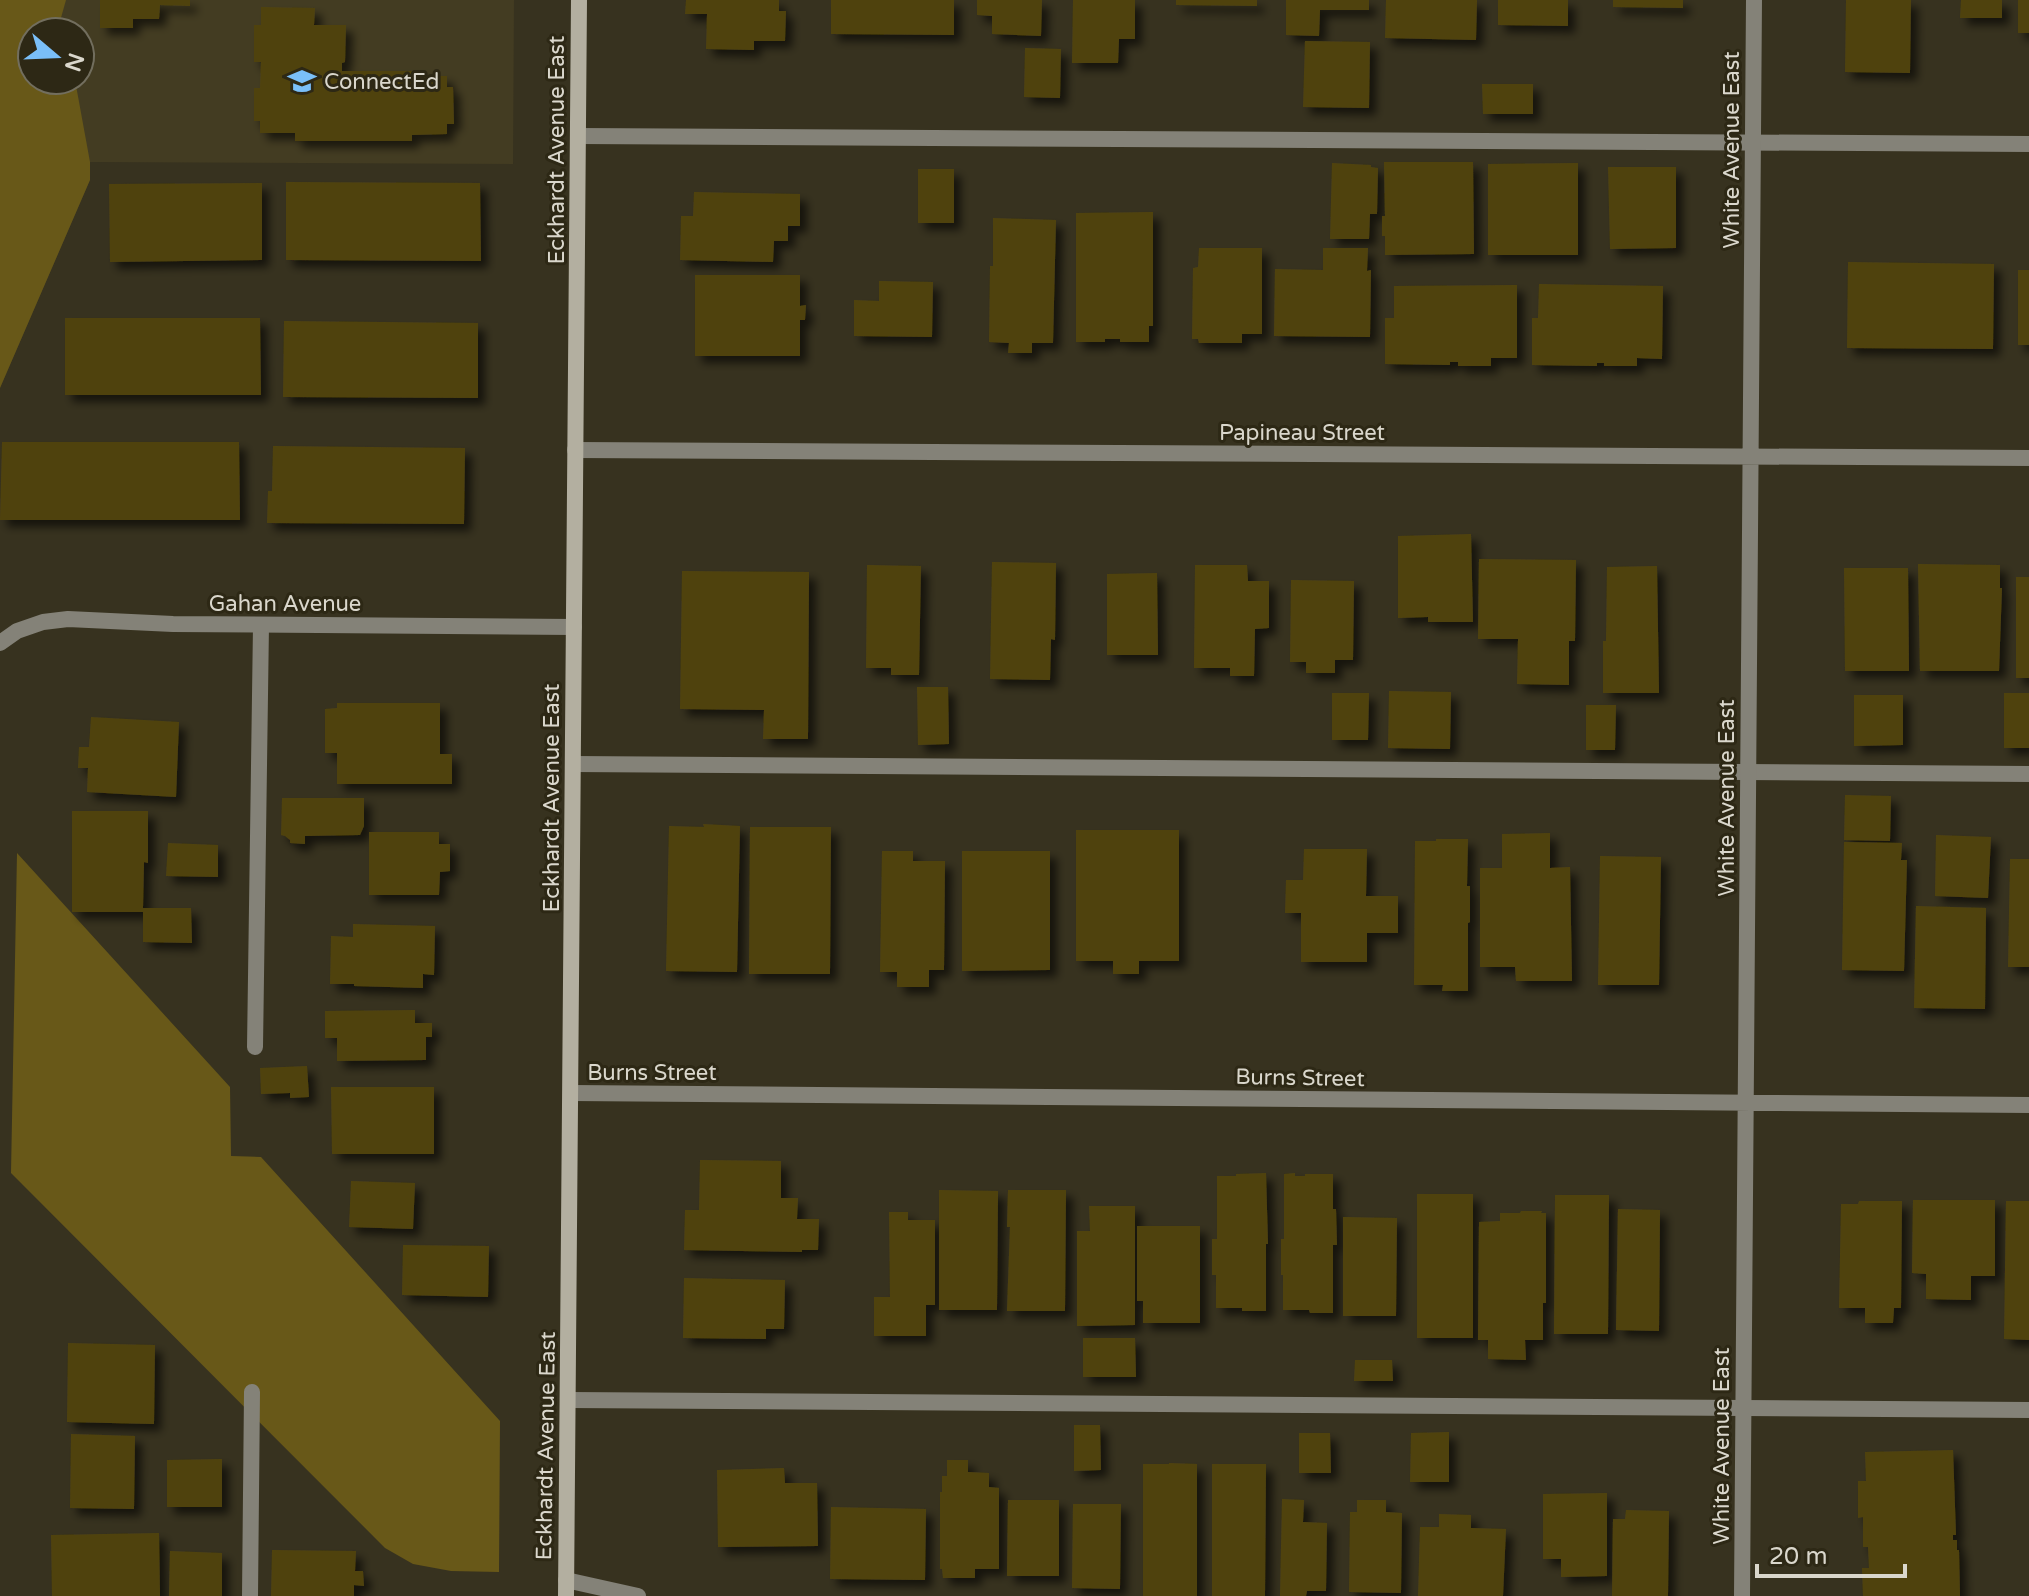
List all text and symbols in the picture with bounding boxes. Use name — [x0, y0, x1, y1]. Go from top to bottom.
north arrow — [16, 16, 96, 96]
street label: Eckhardt Avenue East — [544, 36, 570, 264]
text: N — [59, 50, 89, 75]
street label: White Avenue East — [1719, 51, 1745, 249]
school or university icon: ConnectEd — [287, 66, 317, 96]
place label: ConnectEd — [324, 69, 439, 95]
street label: Papineau Street — [1219, 420, 1385, 446]
street label: Gahan Avenue — [209, 591, 361, 617]
street label: Eckhardt Avenue East — [539, 684, 565, 912]
street label: White Avenue East — [1714, 699, 1740, 897]
street label: Burns Street — [587, 1060, 717, 1086]
street label: Burns Street — [1235, 1064, 1365, 1092]
street label: Eckhardt Avenue East — [531, 1331, 561, 1561]
street label: White Avenue East — [1709, 1347, 1735, 1545]
scale bar — [1757, 1528, 1905, 1578]
text: 20 m — [1769, 1542, 1827, 1571]

